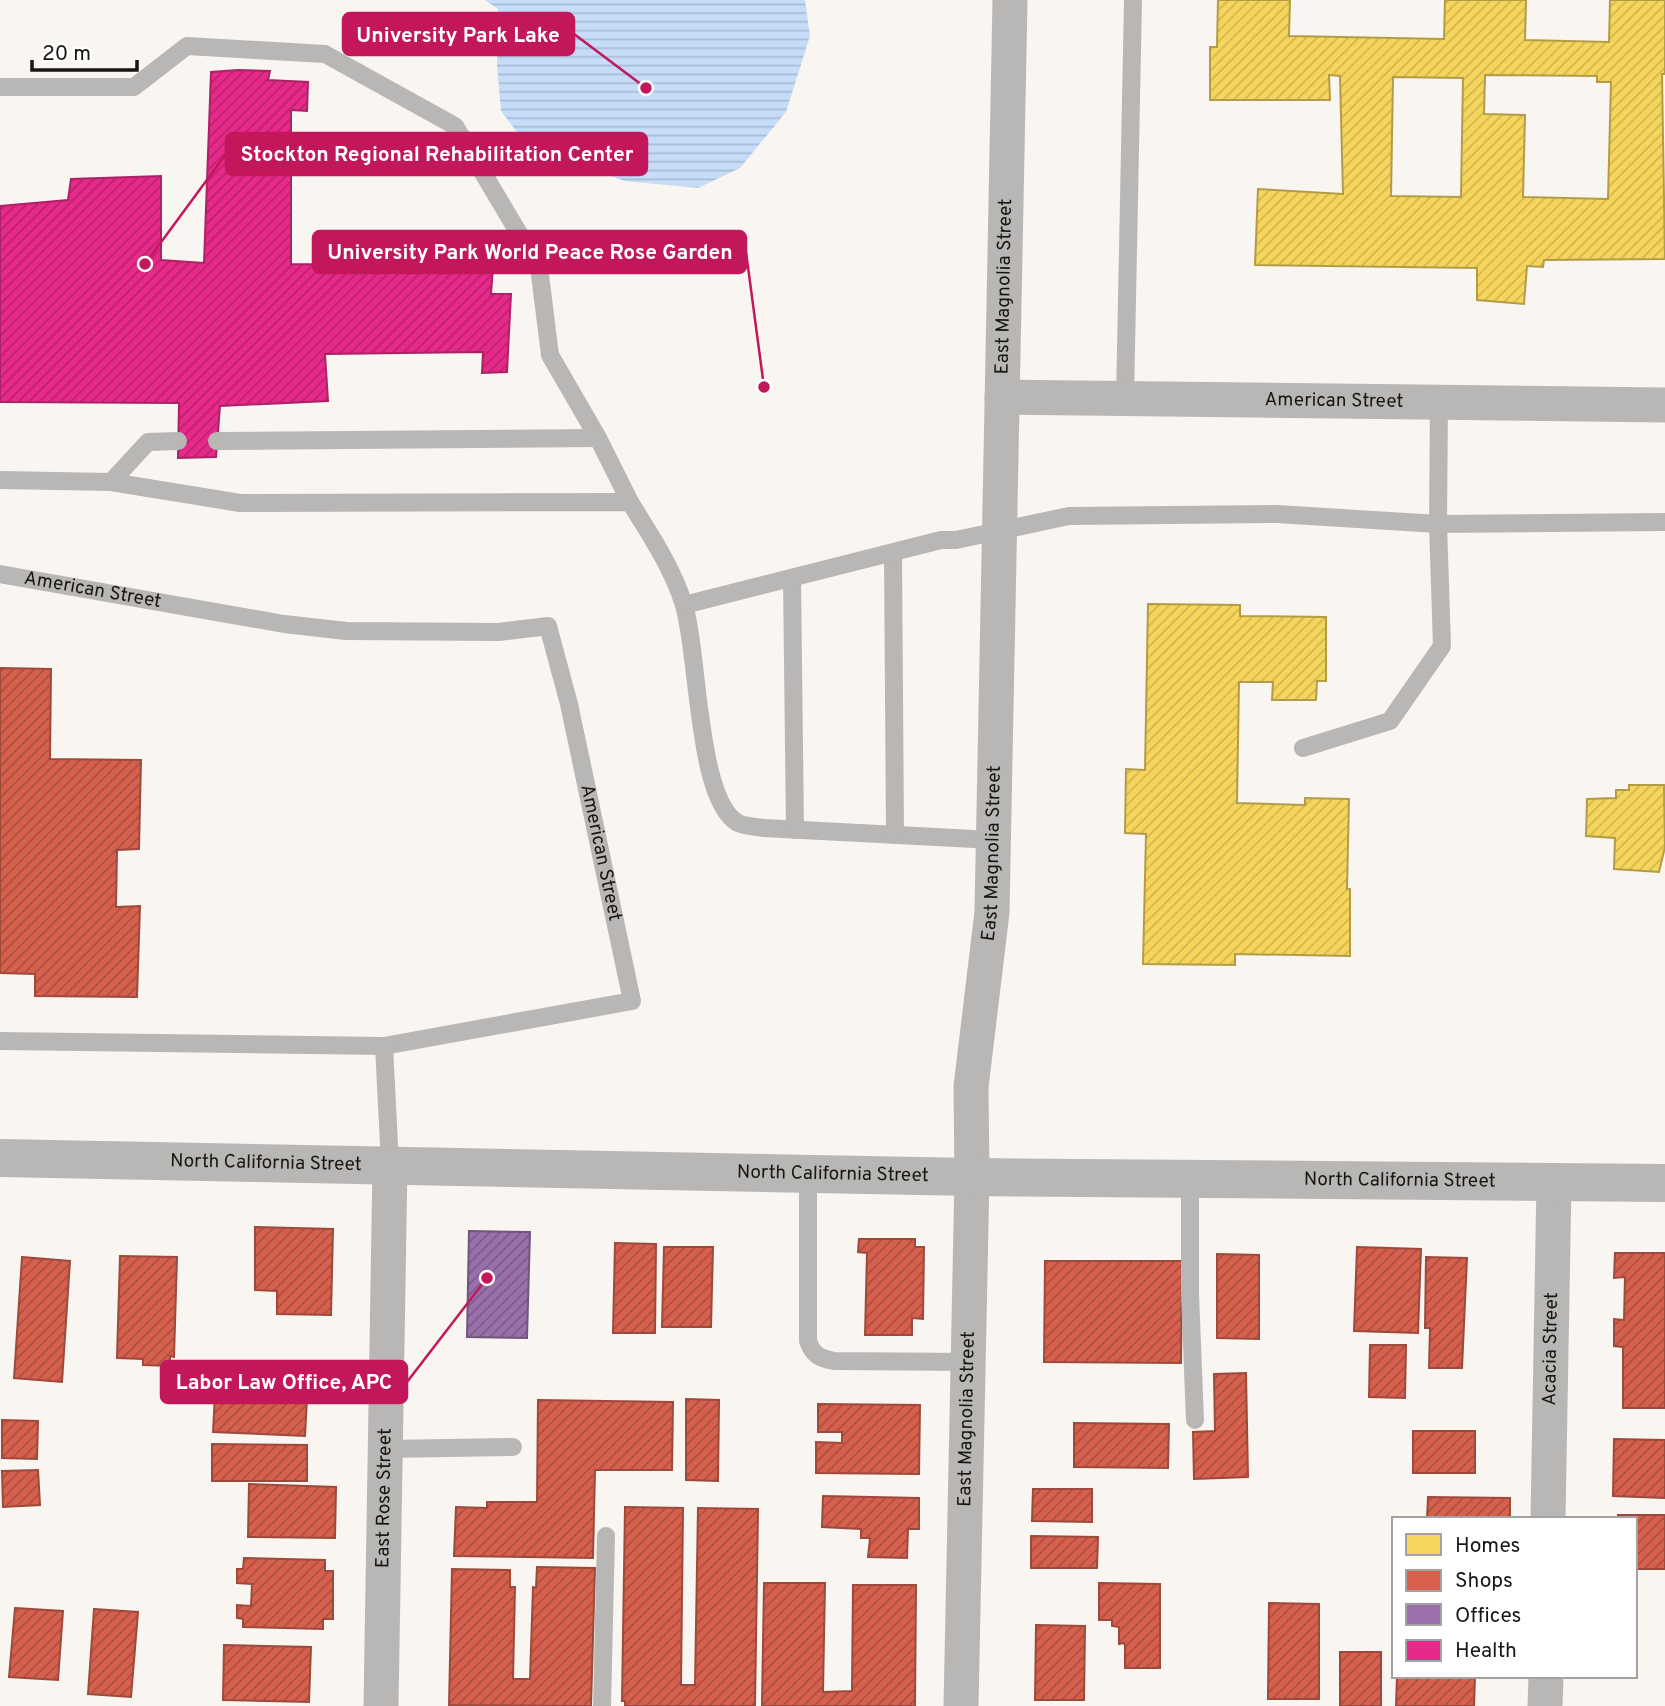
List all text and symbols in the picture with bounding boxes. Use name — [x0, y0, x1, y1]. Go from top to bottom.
callout: University Park Lake — [343, 13, 574, 55]
text: University Park Lake — [356, 23, 560, 50]
scale bar — [32, 28, 136, 72]
text: 20 m — [42, 41, 91, 68]
callout: Stockton Regional Rehabilitation Center — [226, 133, 647, 175]
text: Stockton Regional Rehabilitation Center — [241, 142, 634, 169]
street label: East Magnolia Street — [991, 198, 1018, 375]
callout: University Park World Peace Rose Garden — [313, 231, 746, 273]
text: University Park World Peace Rose Garden — [327, 240, 733, 267]
street label: American Street — [1264, 388, 1404, 414]
street label: American Street — [22, 566, 163, 614]
street label: East Magnolia Street — [977, 765, 1007, 942]
street label: American Street — [574, 782, 627, 923]
street label: North California Street — [170, 1149, 362, 1177]
street label: North California Street — [737, 1160, 929, 1188]
street label: North California Street — [1304, 1168, 1496, 1194]
street label: Acacia Street — [1538, 1292, 1564, 1406]
street label: East Magnolia Street — [953, 1331, 981, 1507]
callout: Labor Law Office, APC — [161, 1361, 407, 1403]
text: Labor Law Office, APC — [176, 1370, 392, 1397]
street label: East Rose Street — [371, 1428, 398, 1568]
legend — [1392, 1517, 1637, 1678]
text: Homes — [1455, 1533, 1520, 1560]
text: Shops — [1455, 1568, 1513, 1595]
text: Offices — [1455, 1603, 1521, 1630]
text: Health — [1455, 1638, 1517, 1665]

